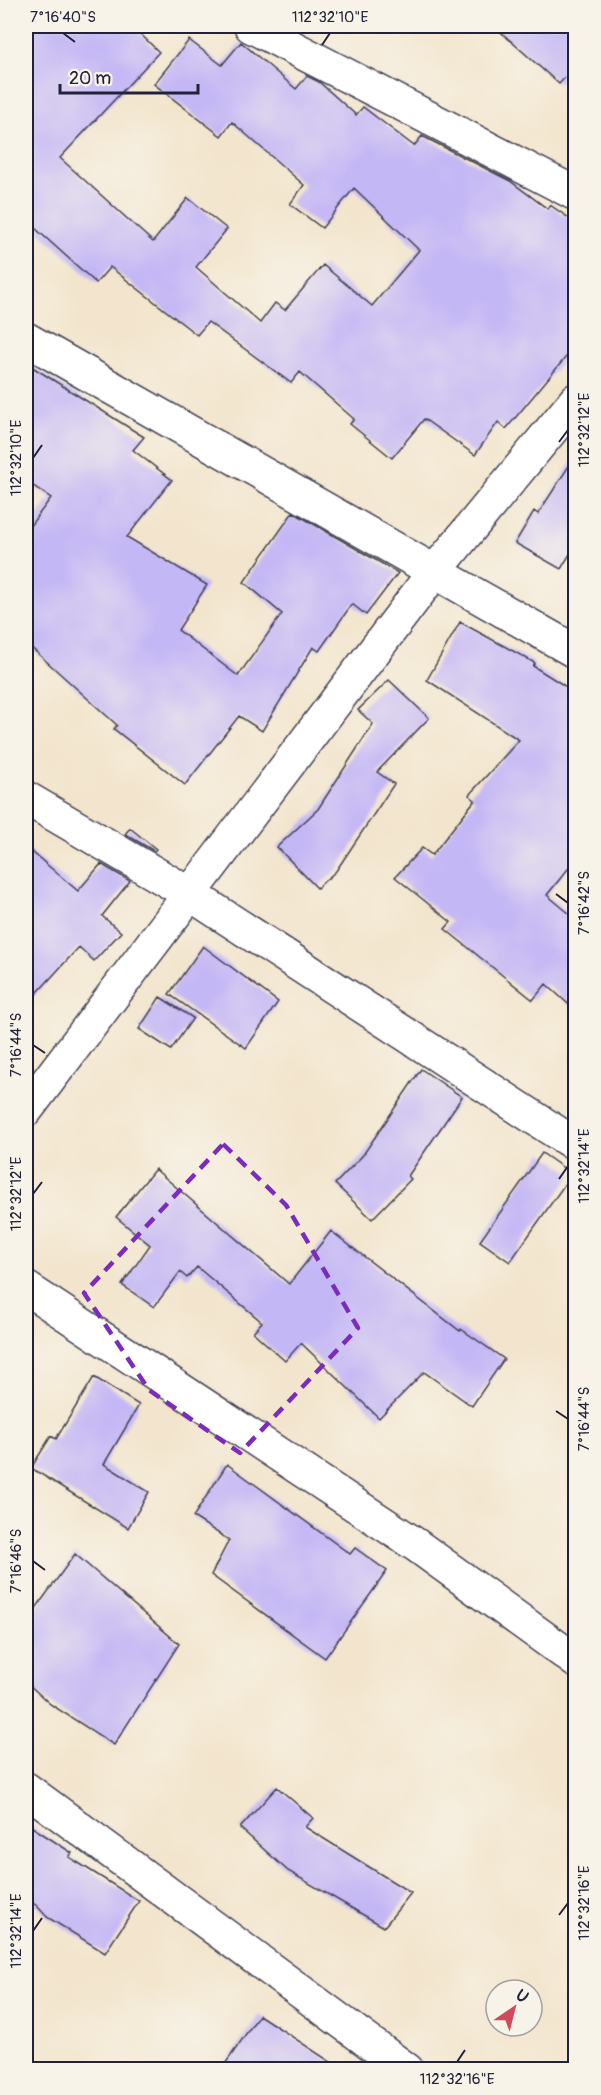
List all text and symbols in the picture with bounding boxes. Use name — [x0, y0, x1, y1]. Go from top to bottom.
text: 7°16'40"S — [30, 8, 96, 27]
text: 112°32'10"E — [292, 8, 368, 27]
scale bar — [60, 57, 198, 95]
text: 20 m — [69, 67, 111, 90]
text: 112°32'12"E — [575, 393, 594, 467]
text: 112°32'10"E — [7, 420, 26, 496]
text: 7°16'42"S — [575, 871, 594, 935]
text: 7°16'44"S — [7, 1013, 26, 1077]
text: 112°32'14"E — [575, 1128, 594, 1203]
text: 112°32'12"E — [7, 1157, 26, 1231]
text: 7°16'44"S — [575, 1387, 594, 1451]
text: 7°16'46"S — [7, 1529, 26, 1593]
text: 112°32'16"E — [575, 1865, 594, 1940]
text: 112°32'14"E — [7, 1893, 26, 1968]
north arrow — [484, 1978, 544, 2038]
text: U — [512, 1985, 532, 2008]
text: 112°32'16"E — [420, 2070, 495, 2089]

